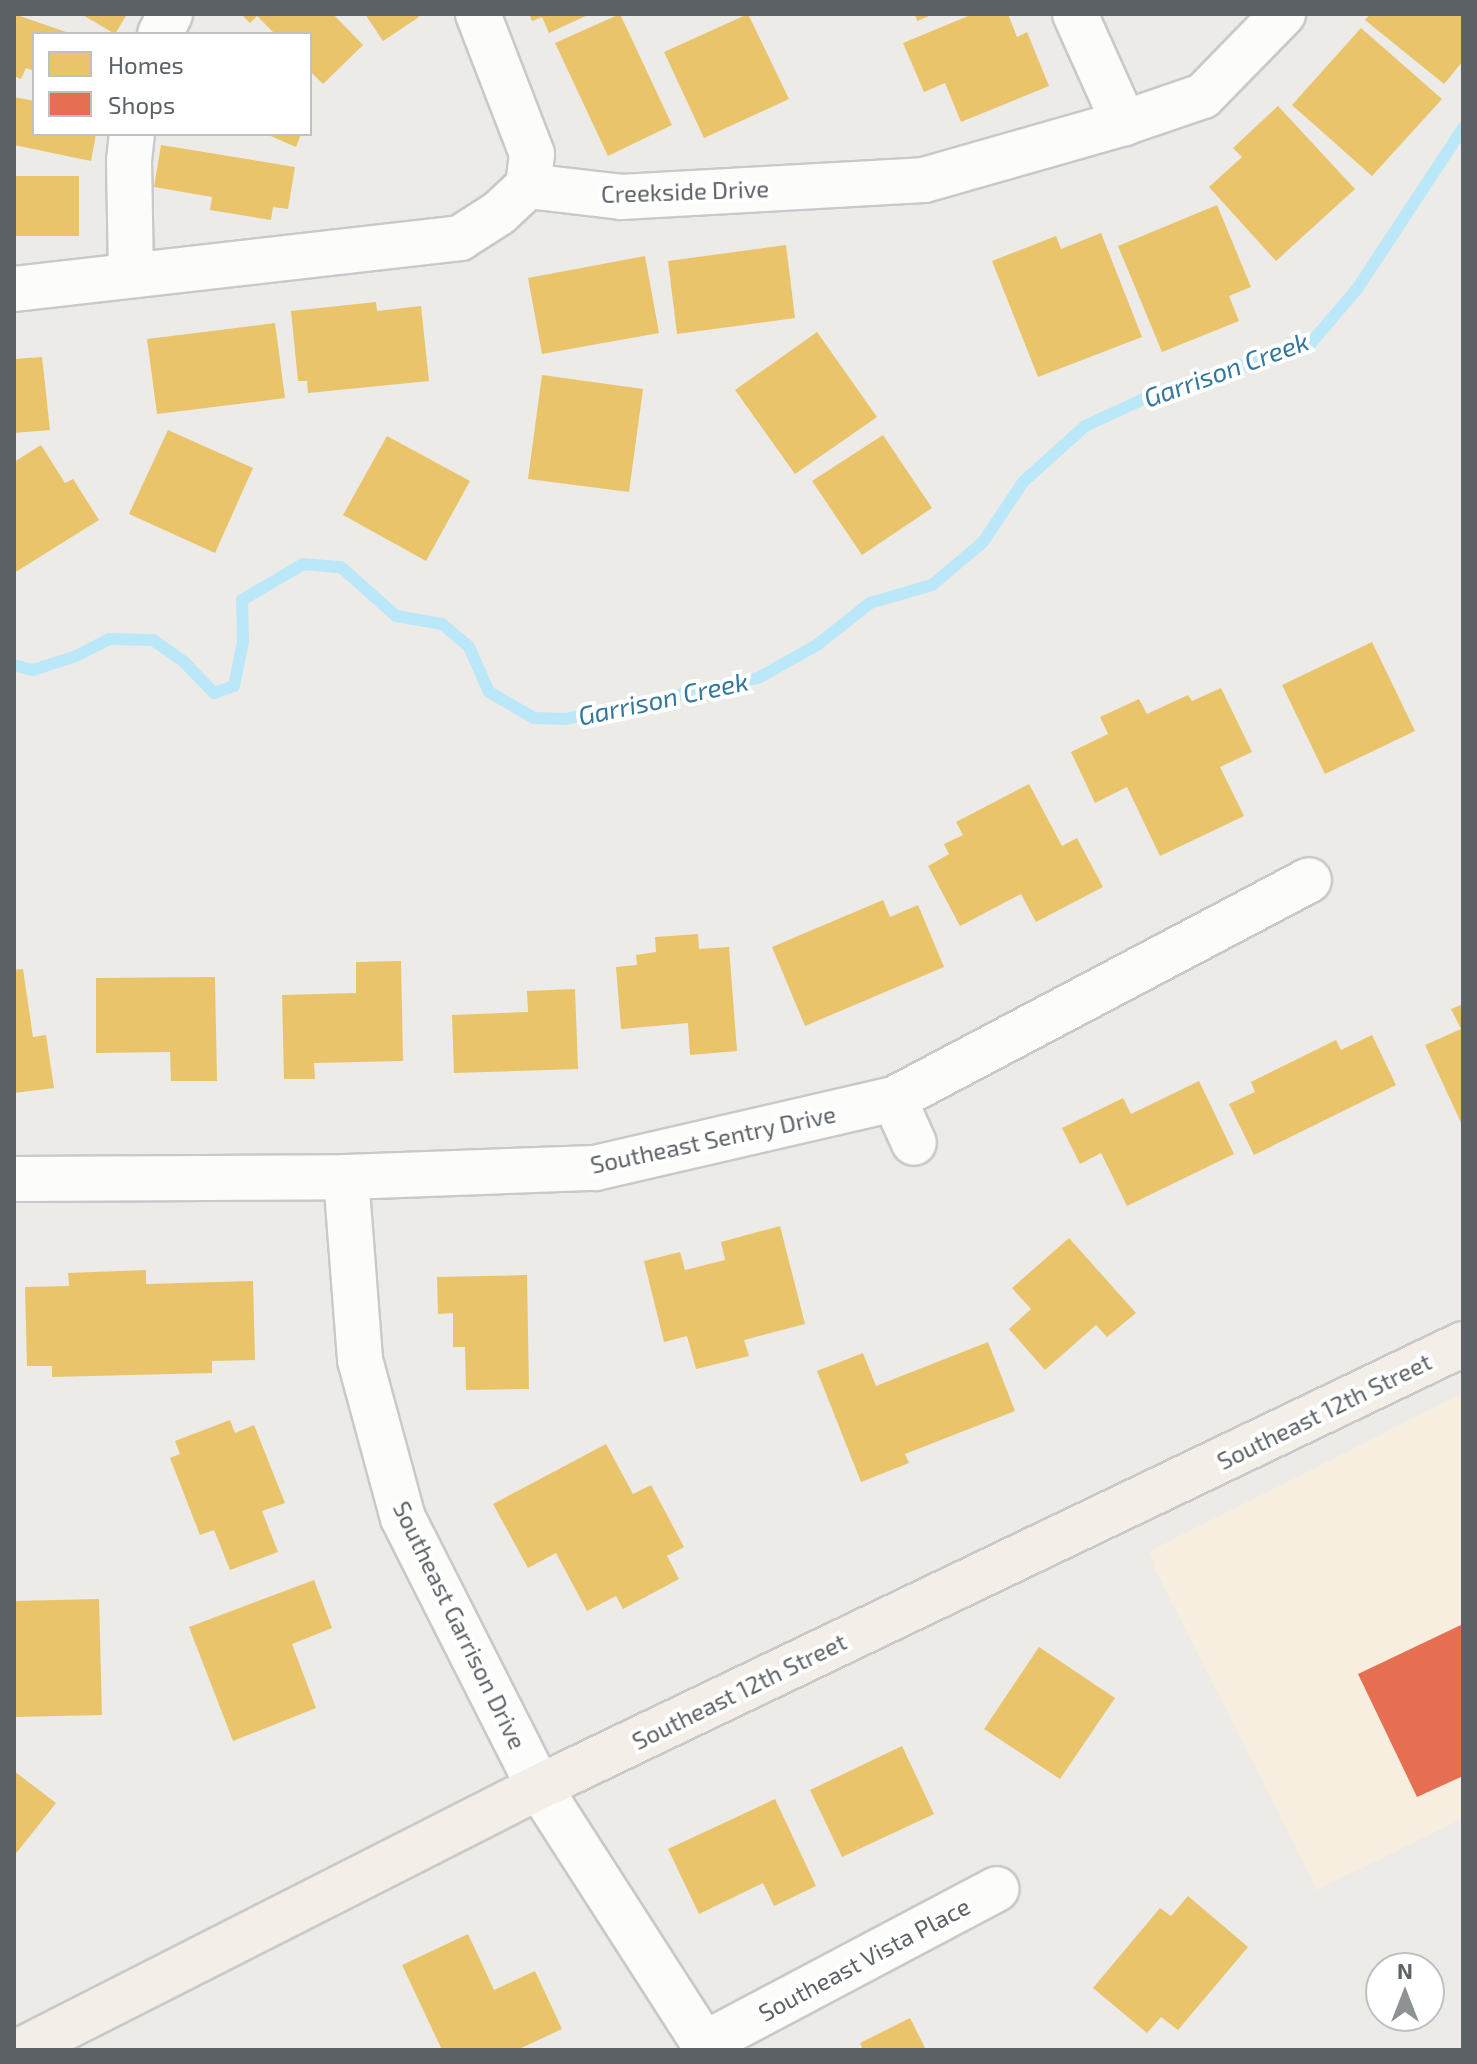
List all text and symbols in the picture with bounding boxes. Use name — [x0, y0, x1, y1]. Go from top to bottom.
legend — [32, 32, 312, 136]
text: Homes — [108, 50, 184, 79]
text: Shops — [108, 90, 175, 119]
street label: Creekside Drive — [601, 174, 769, 208]
water label: Garrison Creek — [1139, 325, 1313, 413]
water label: Garrison Creek — [575, 665, 751, 731]
street label: Southeast Sentry Drive — [587, 1099, 839, 1179]
street label: Southeast 12th Street — [1212, 1347, 1436, 1475]
street label: Southeast Garrison Drive — [387, 1496, 533, 1754]
street label: Southeast 12th Street — [627, 1627, 851, 1755]
street label: Southeast Vista Place — [753, 1891, 975, 2027]
north arrow — [1365, 1952, 1445, 2032]
text: N — [1397, 1957, 1413, 1983]

